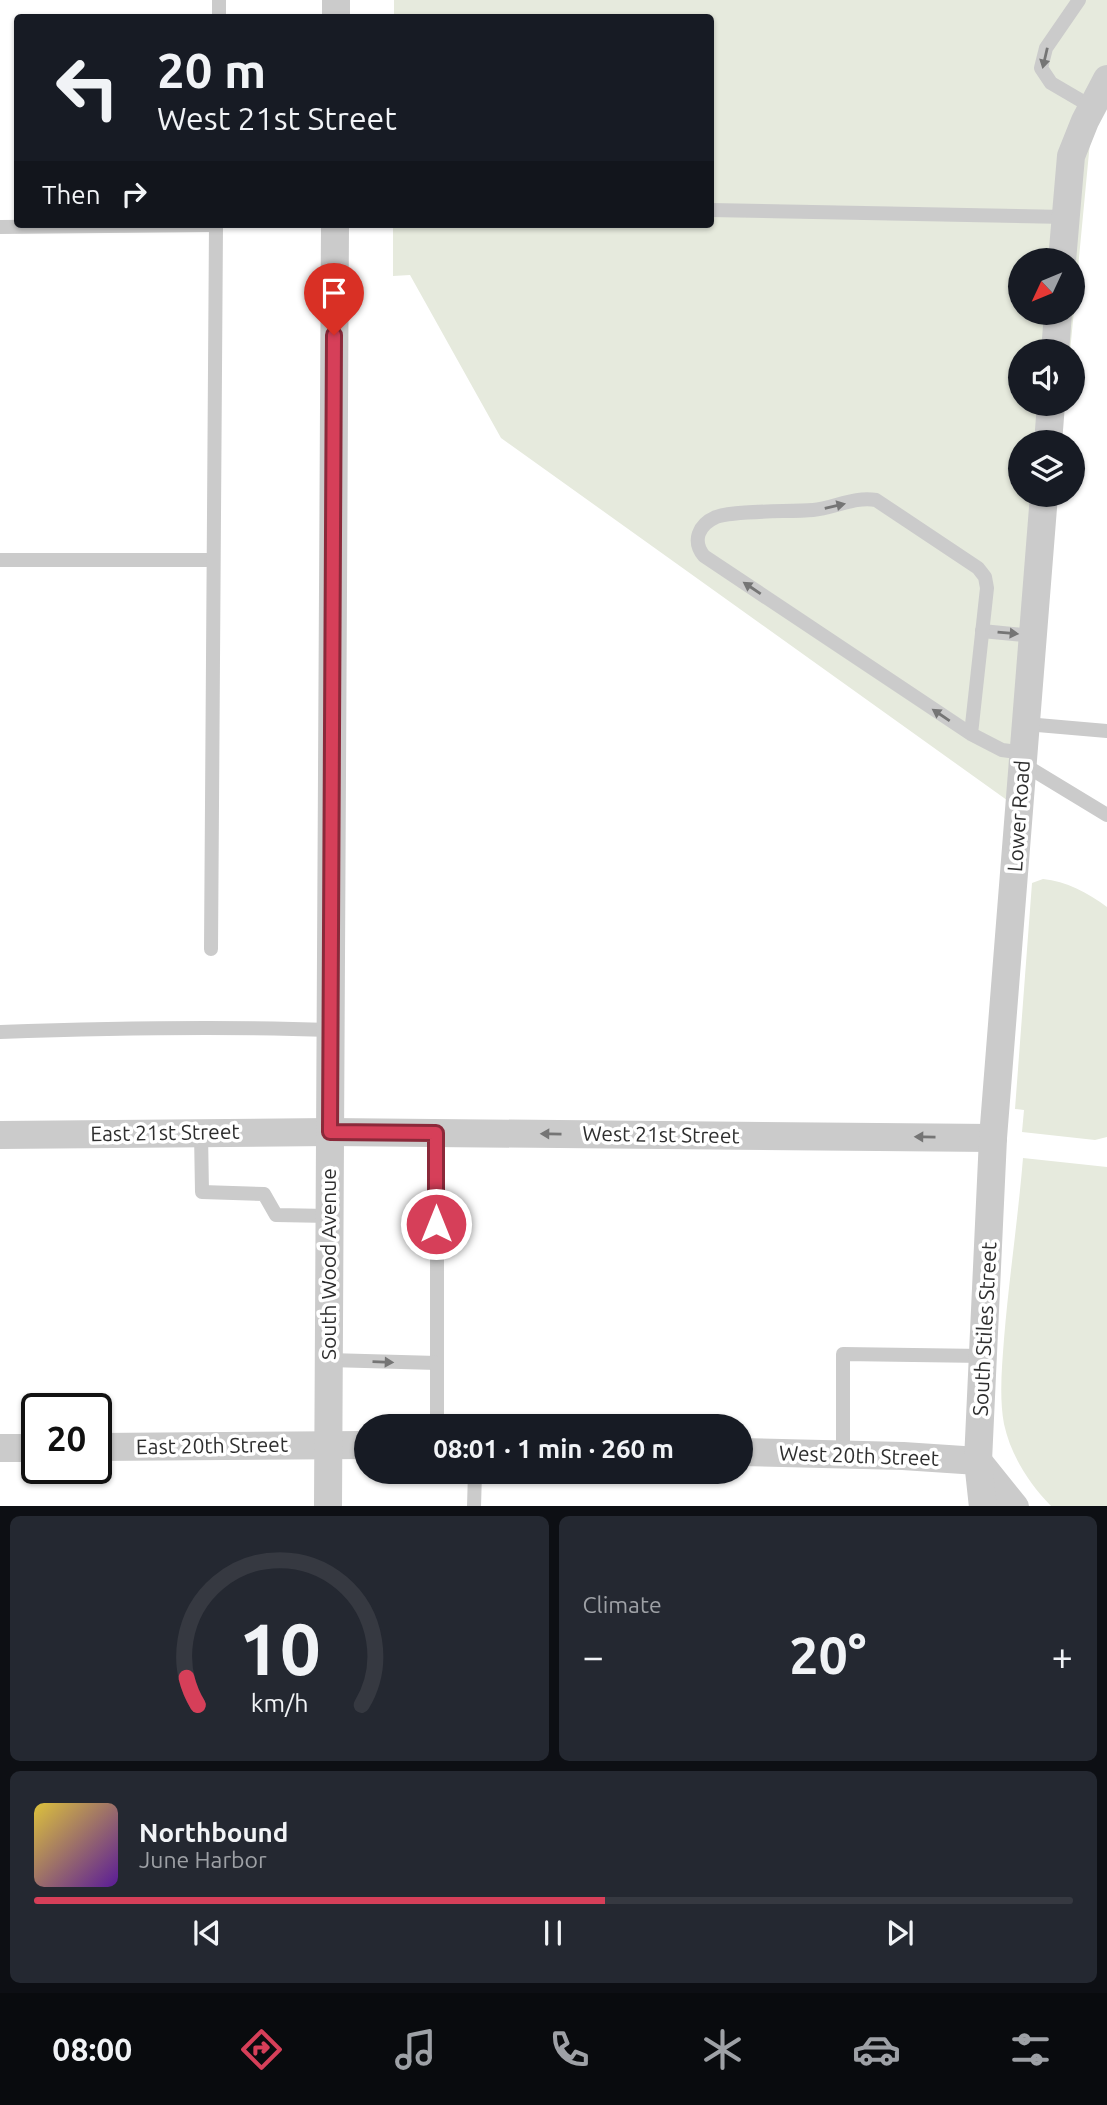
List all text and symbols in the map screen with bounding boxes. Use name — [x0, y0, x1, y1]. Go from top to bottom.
icon: left — [42, 42, 133, 133]
text: 20 m — [157, 42, 266, 97]
one-way arrow — [1039, 47, 1050, 69]
text: West 21st Street — [157, 100, 397, 136]
icon: right — [115, 175, 153, 213]
text: Then — [42, 180, 101, 209]
north arrow — [1008, 248, 1085, 326]
map controls — [1008, 248, 1085, 507]
pin — [304, 263, 364, 335]
icon: arrive — [315, 274, 353, 312]
button: sound — [1008, 339, 1085, 416]
button: layers — [1008, 430, 1085, 507]
one-way arrow — [824, 500, 846, 511]
one-way arrow — [743, 581, 761, 595]
one-way arrow — [997, 628, 1019, 639]
one-way arrow — [932, 708, 950, 722]
street label: Lower Road — [1002, 759, 1034, 873]
street label: East 21st Street — [90, 1119, 240, 1145]
street label: West 21st Street — [582, 1121, 740, 1147]
one-way arrow — [539, 1128, 561, 1140]
one-way arrow — [914, 1131, 936, 1143]
street label: South Wood Avenue — [316, 1168, 340, 1360]
position arrow — [399, 1187, 473, 1261]
street label: South Stiles Street — [967, 1241, 1001, 1417]
one-way arrow — [372, 1356, 394, 1367]
speed limit sign: 20 — [21, 1393, 112, 1484]
street label: East 20th Street — [136, 1432, 288, 1458]
text: 08:01 · 1 min · 260 m — [433, 1434, 674, 1463]
street label: West 20th Street — [779, 1440, 940, 1470]
text: Climate — [583, 1592, 662, 1617]
text: 10 — [238, 1607, 320, 1689]
text: 20° — [789, 1626, 866, 1684]
text: − — [583, 1635, 604, 1677]
text: + — [1052, 1635, 1073, 1677]
text: km/h — [250, 1688, 308, 1716]
text: Northbound — [139, 1818, 288, 1847]
text: June Harbor — [139, 1847, 267, 1872]
icon: previous — [188, 1914, 226, 1952]
icon: pause — [534, 1914, 572, 1952]
icon: next — [881, 1914, 919, 1952]
icon: directions — [237, 2025, 286, 2074]
icon: music — [391, 2025, 440, 2074]
icon: phone — [545, 2025, 594, 2074]
icon: climate — [698, 2025, 747, 2074]
icon: car — [852, 2025, 901, 2074]
icon: filters — [1006, 2025, 1055, 2074]
text: 08:00 — [52, 2031, 132, 2067]

